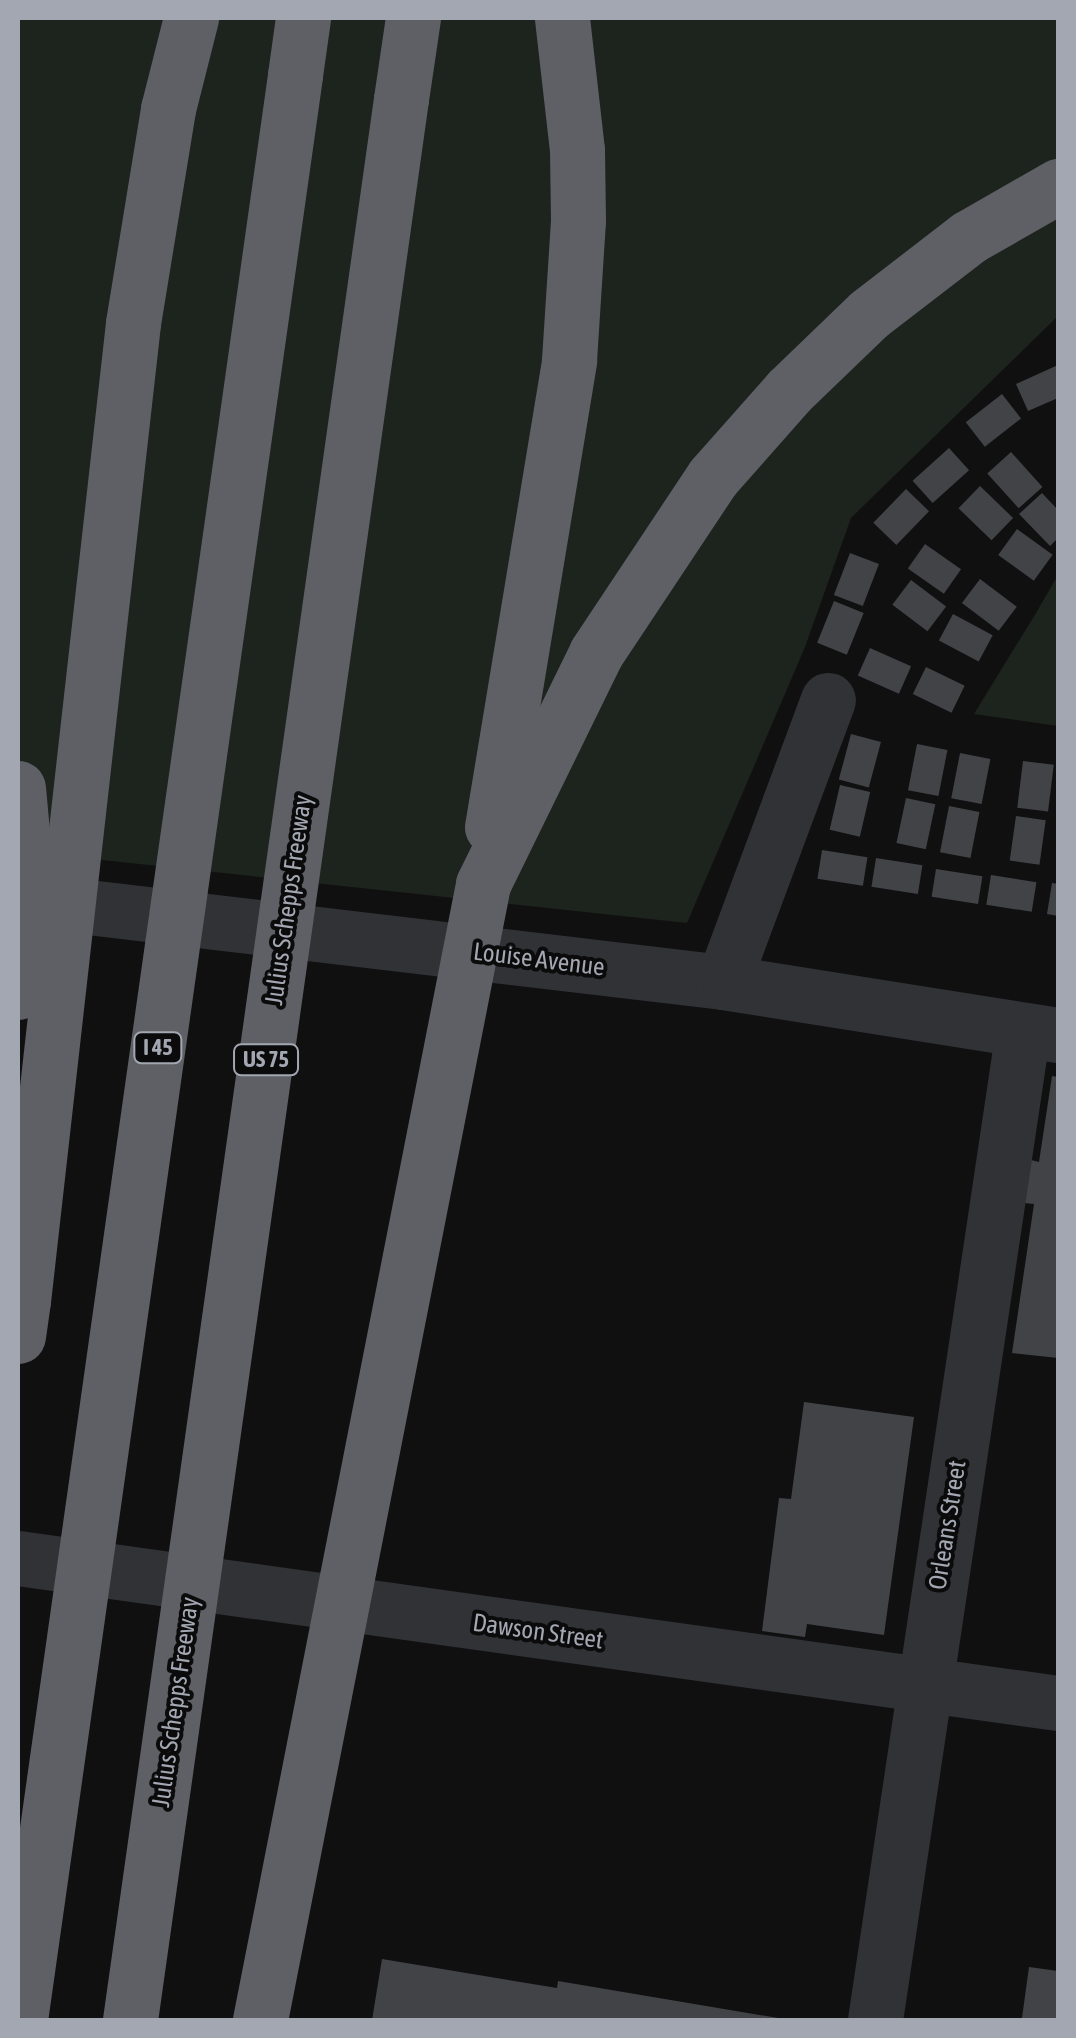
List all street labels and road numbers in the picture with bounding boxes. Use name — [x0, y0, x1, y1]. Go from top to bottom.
street label: Julius Schepps Freeway — [258, 793, 318, 1007]
street label: Louise Avenue — [472, 936, 606, 982]
road number: I 45 — [133, 1031, 183, 1065]
road number: US 75 — [231, 1043, 301, 1077]
street label: Orleans Street — [922, 1458, 972, 1592]
street label: Julius Schepps Freeway — [145, 1595, 205, 1809]
street label: Dawson Street — [471, 1607, 605, 1655]

